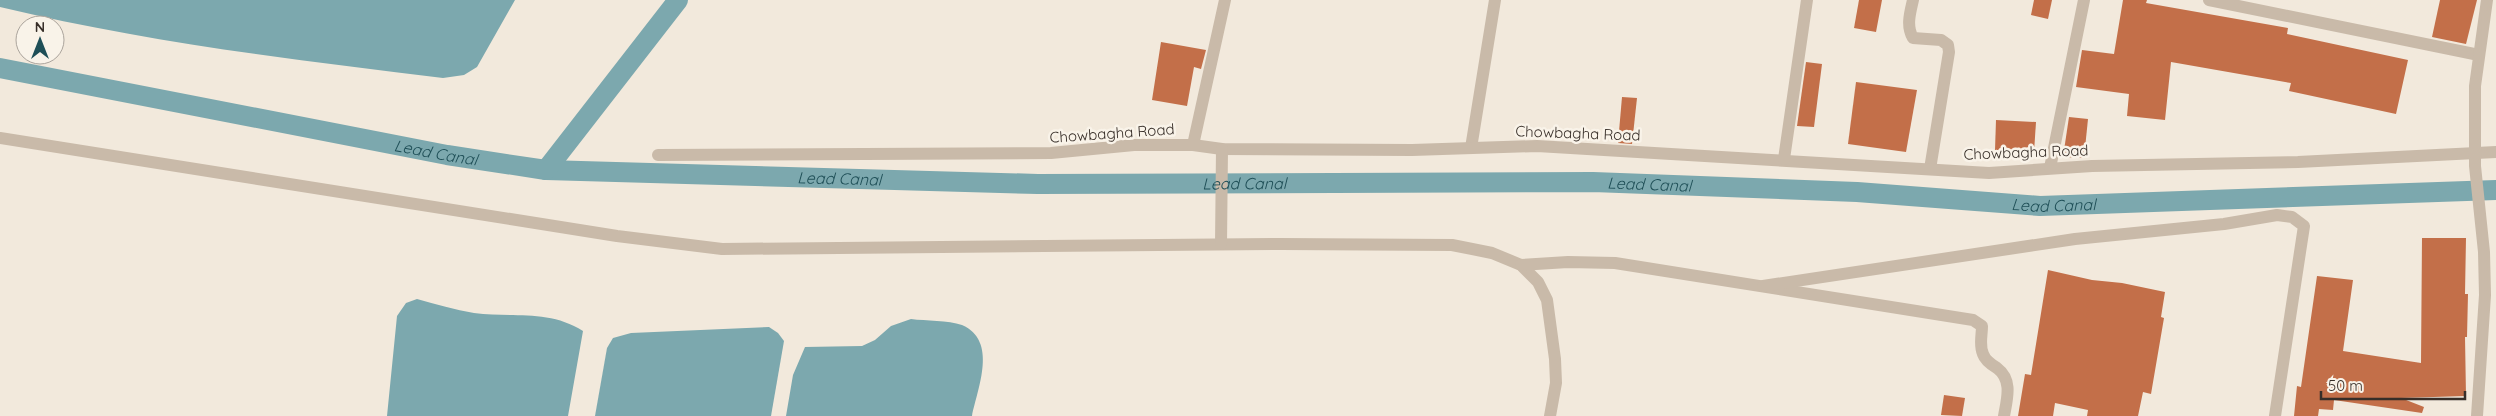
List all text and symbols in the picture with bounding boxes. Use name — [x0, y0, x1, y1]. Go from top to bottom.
north arrow — [15, 15, 65, 65]
text: N — [35, 18, 45, 36]
street label: Chowbagha Road — [1049, 119, 1175, 147]
street label: Chowbagha Road — [1515, 121, 1641, 145]
water label: Lead Canal — [393, 135, 481, 170]
street label: Chowbagha Road — [1963, 140, 2089, 164]
water label: Lead Canal — [797, 167, 884, 190]
water label: Lead Canal — [1202, 173, 1289, 193]
water label: Lead Canal — [1607, 173, 1694, 196]
water label: Lead Canal — [2011, 194, 2098, 216]
scale bar — [2321, 368, 2465, 400]
text: 50 m — [2328, 376, 2363, 395]

